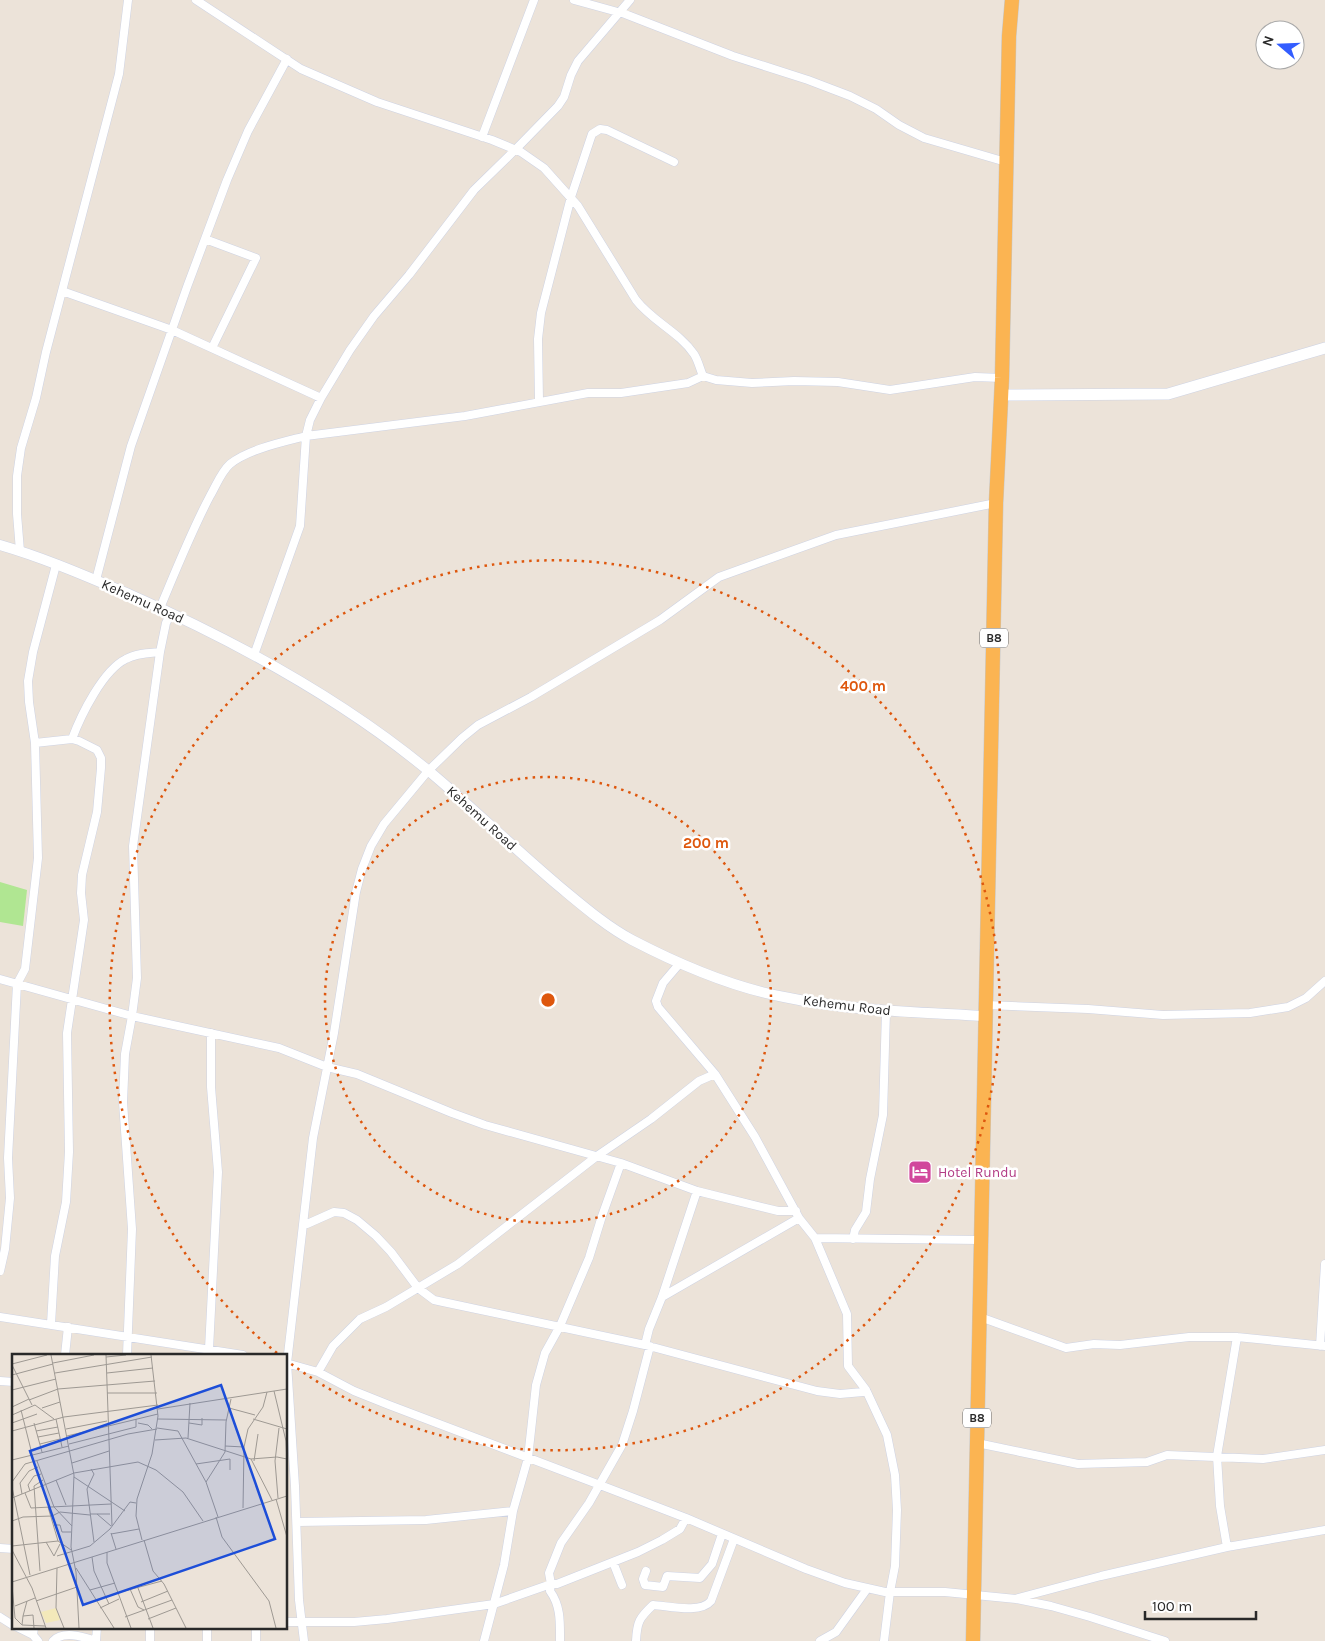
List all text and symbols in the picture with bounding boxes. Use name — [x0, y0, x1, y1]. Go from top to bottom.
north arrow — [1255, 20, 1305, 70]
text: N — [1259, 33, 1278, 48]
street label: Kehemu Road — [99, 576, 187, 627]
road number: B8 — [980, 628, 1008, 648]
text: 400 m — [840, 677, 886, 695]
street label: Kehemu Road — [443, 782, 520, 854]
text: 200 m — [683, 834, 729, 852]
centre of rings — [539, 991, 557, 1009]
street label: Kehemu Road — [802, 992, 892, 1019]
hotel icon: Hotel Rundu — [907, 1159, 933, 1185]
place label: Hotel Rundu — [938, 1164, 1017, 1181]
inset map — [12, 1354, 288, 1628]
road number: B8 — [963, 1409, 991, 1428]
scale bar — [1145, 1588, 1256, 1620]
text: 100 m — [1152, 1597, 1192, 1615]

